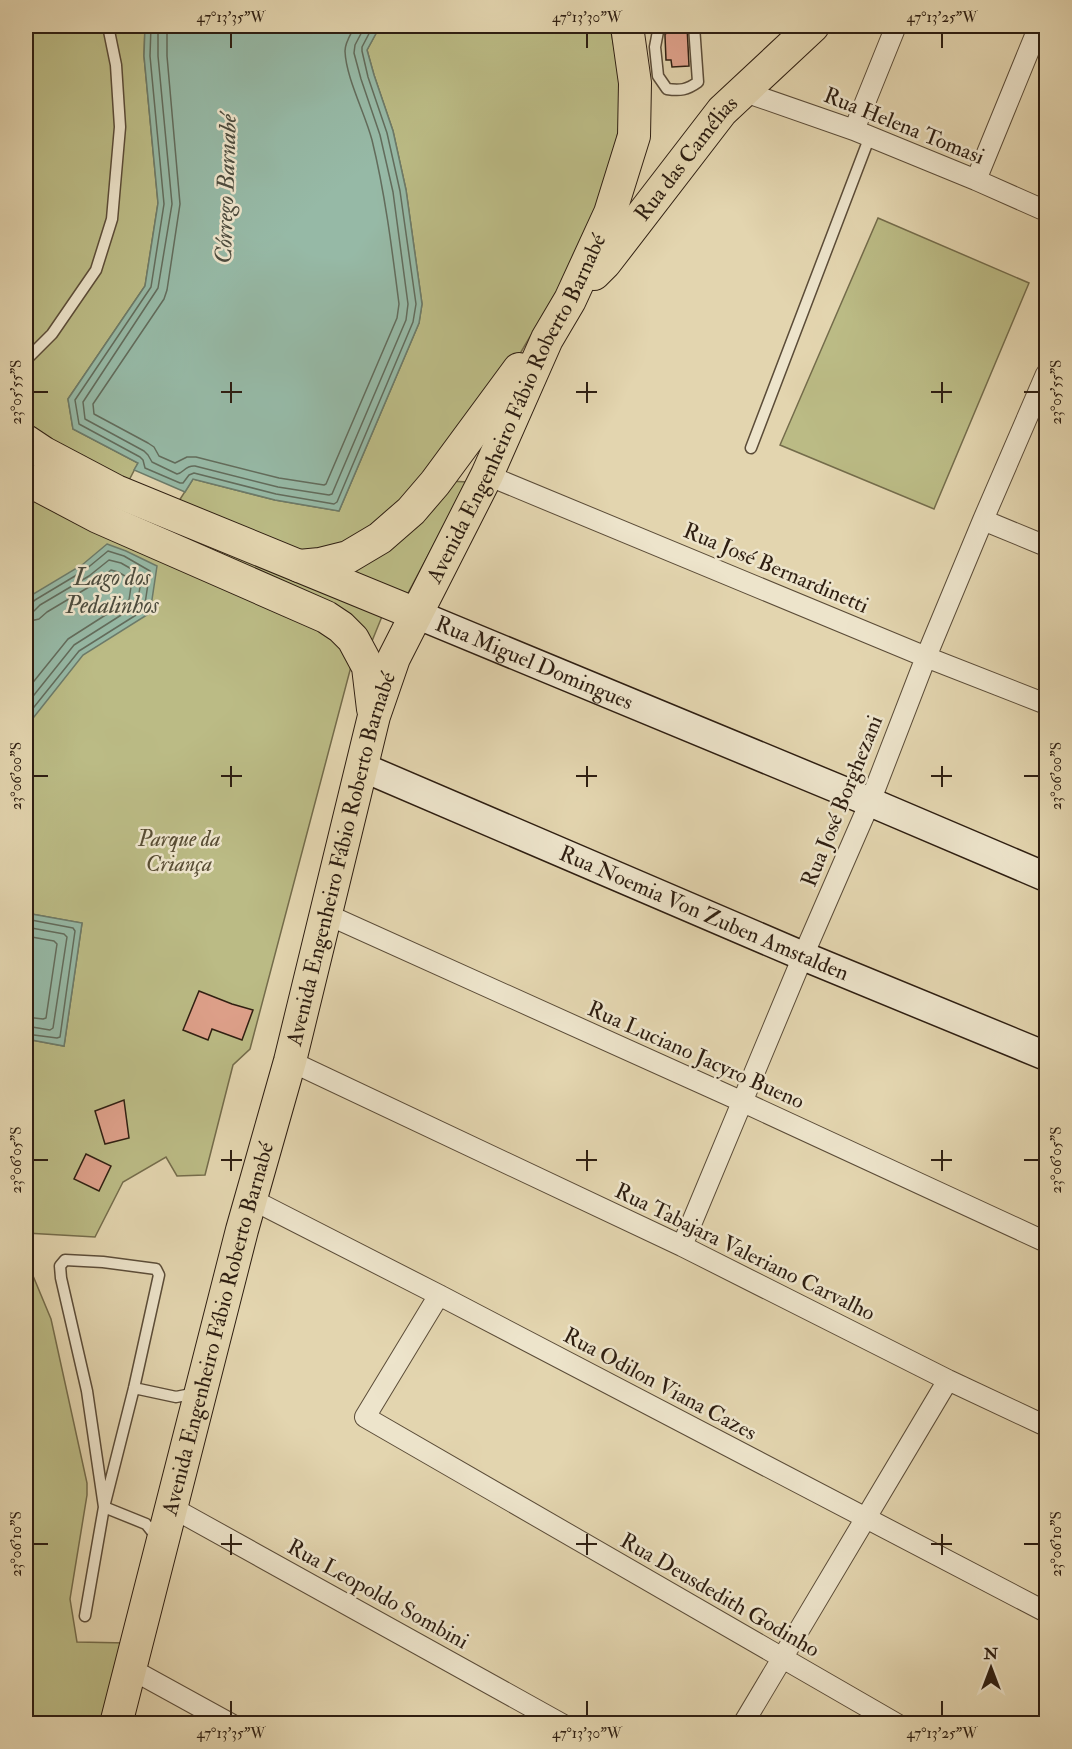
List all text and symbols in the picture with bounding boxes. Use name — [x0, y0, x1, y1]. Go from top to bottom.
text: 47°13'35"W — [196, 8, 266, 27]
text: 47°13'30"W — [552, 8, 623, 27]
text: 47°13'25"W — [907, 8, 978, 27]
street label: Rua Helena Tomasi — [820, 81, 989, 171]
street label: Rua das Camélias — [628, 89, 744, 227]
water label: Córrego Barnabé — [208, 110, 244, 264]
street label: Avenida Engenheiro Fábio Roberto Barnabé — [420, 229, 613, 589]
text: 23°05'55"S — [7, 360, 26, 424]
text: 23°05'55"S — [1047, 360, 1066, 424]
street label: Rua José Bernardinetti — [679, 516, 873, 620]
water label: Lago dos Pedalinhos — [64, 562, 159, 621]
street label: Rua Miguel Domingues — [431, 610, 637, 716]
street label: Avenida Engenheiro Fábio Roberto Barnabé — [280, 667, 402, 1050]
street label: Rua José Borghezani — [795, 711, 889, 891]
text: 23°06'00"S — [7, 742, 26, 810]
text: 23°06'00"S — [1047, 742, 1066, 810]
park label: Parque da Criança — [137, 825, 220, 878]
street label: Rua Noemia Von Zuben Amstalden — [555, 839, 853, 987]
street label: Rua Luciano Jacyro Bueno — [583, 995, 809, 1115]
text: 23°06'05"S — [7, 1127, 26, 1193]
text: 23°06'05"S — [1047, 1127, 1066, 1193]
street label: Avenida Engenheiro Fábio Roberto Barnabé — [155, 1138, 280, 1520]
street label: Rua Tabajara Valeriano Carvalho — [610, 1177, 880, 1327]
street label: Rua Odilon Viana Cazes — [558, 1321, 762, 1447]
text: 23°06'10"S — [7, 1511, 26, 1577]
text: 23°06'10"S — [1047, 1511, 1066, 1577]
street label: Rua Deusdedith Godinho — [615, 1526, 825, 1664]
street label: Rua Leopoldo Sombini — [282, 1533, 474, 1656]
north arrow — [961, 1638, 1021, 1698]
text: N — [983, 1644, 999, 1664]
text: 47°13'35"W — [196, 1724, 266, 1743]
text: 47°13'30"W — [552, 1724, 623, 1743]
text: 47°13'25"W — [907, 1724, 978, 1743]

